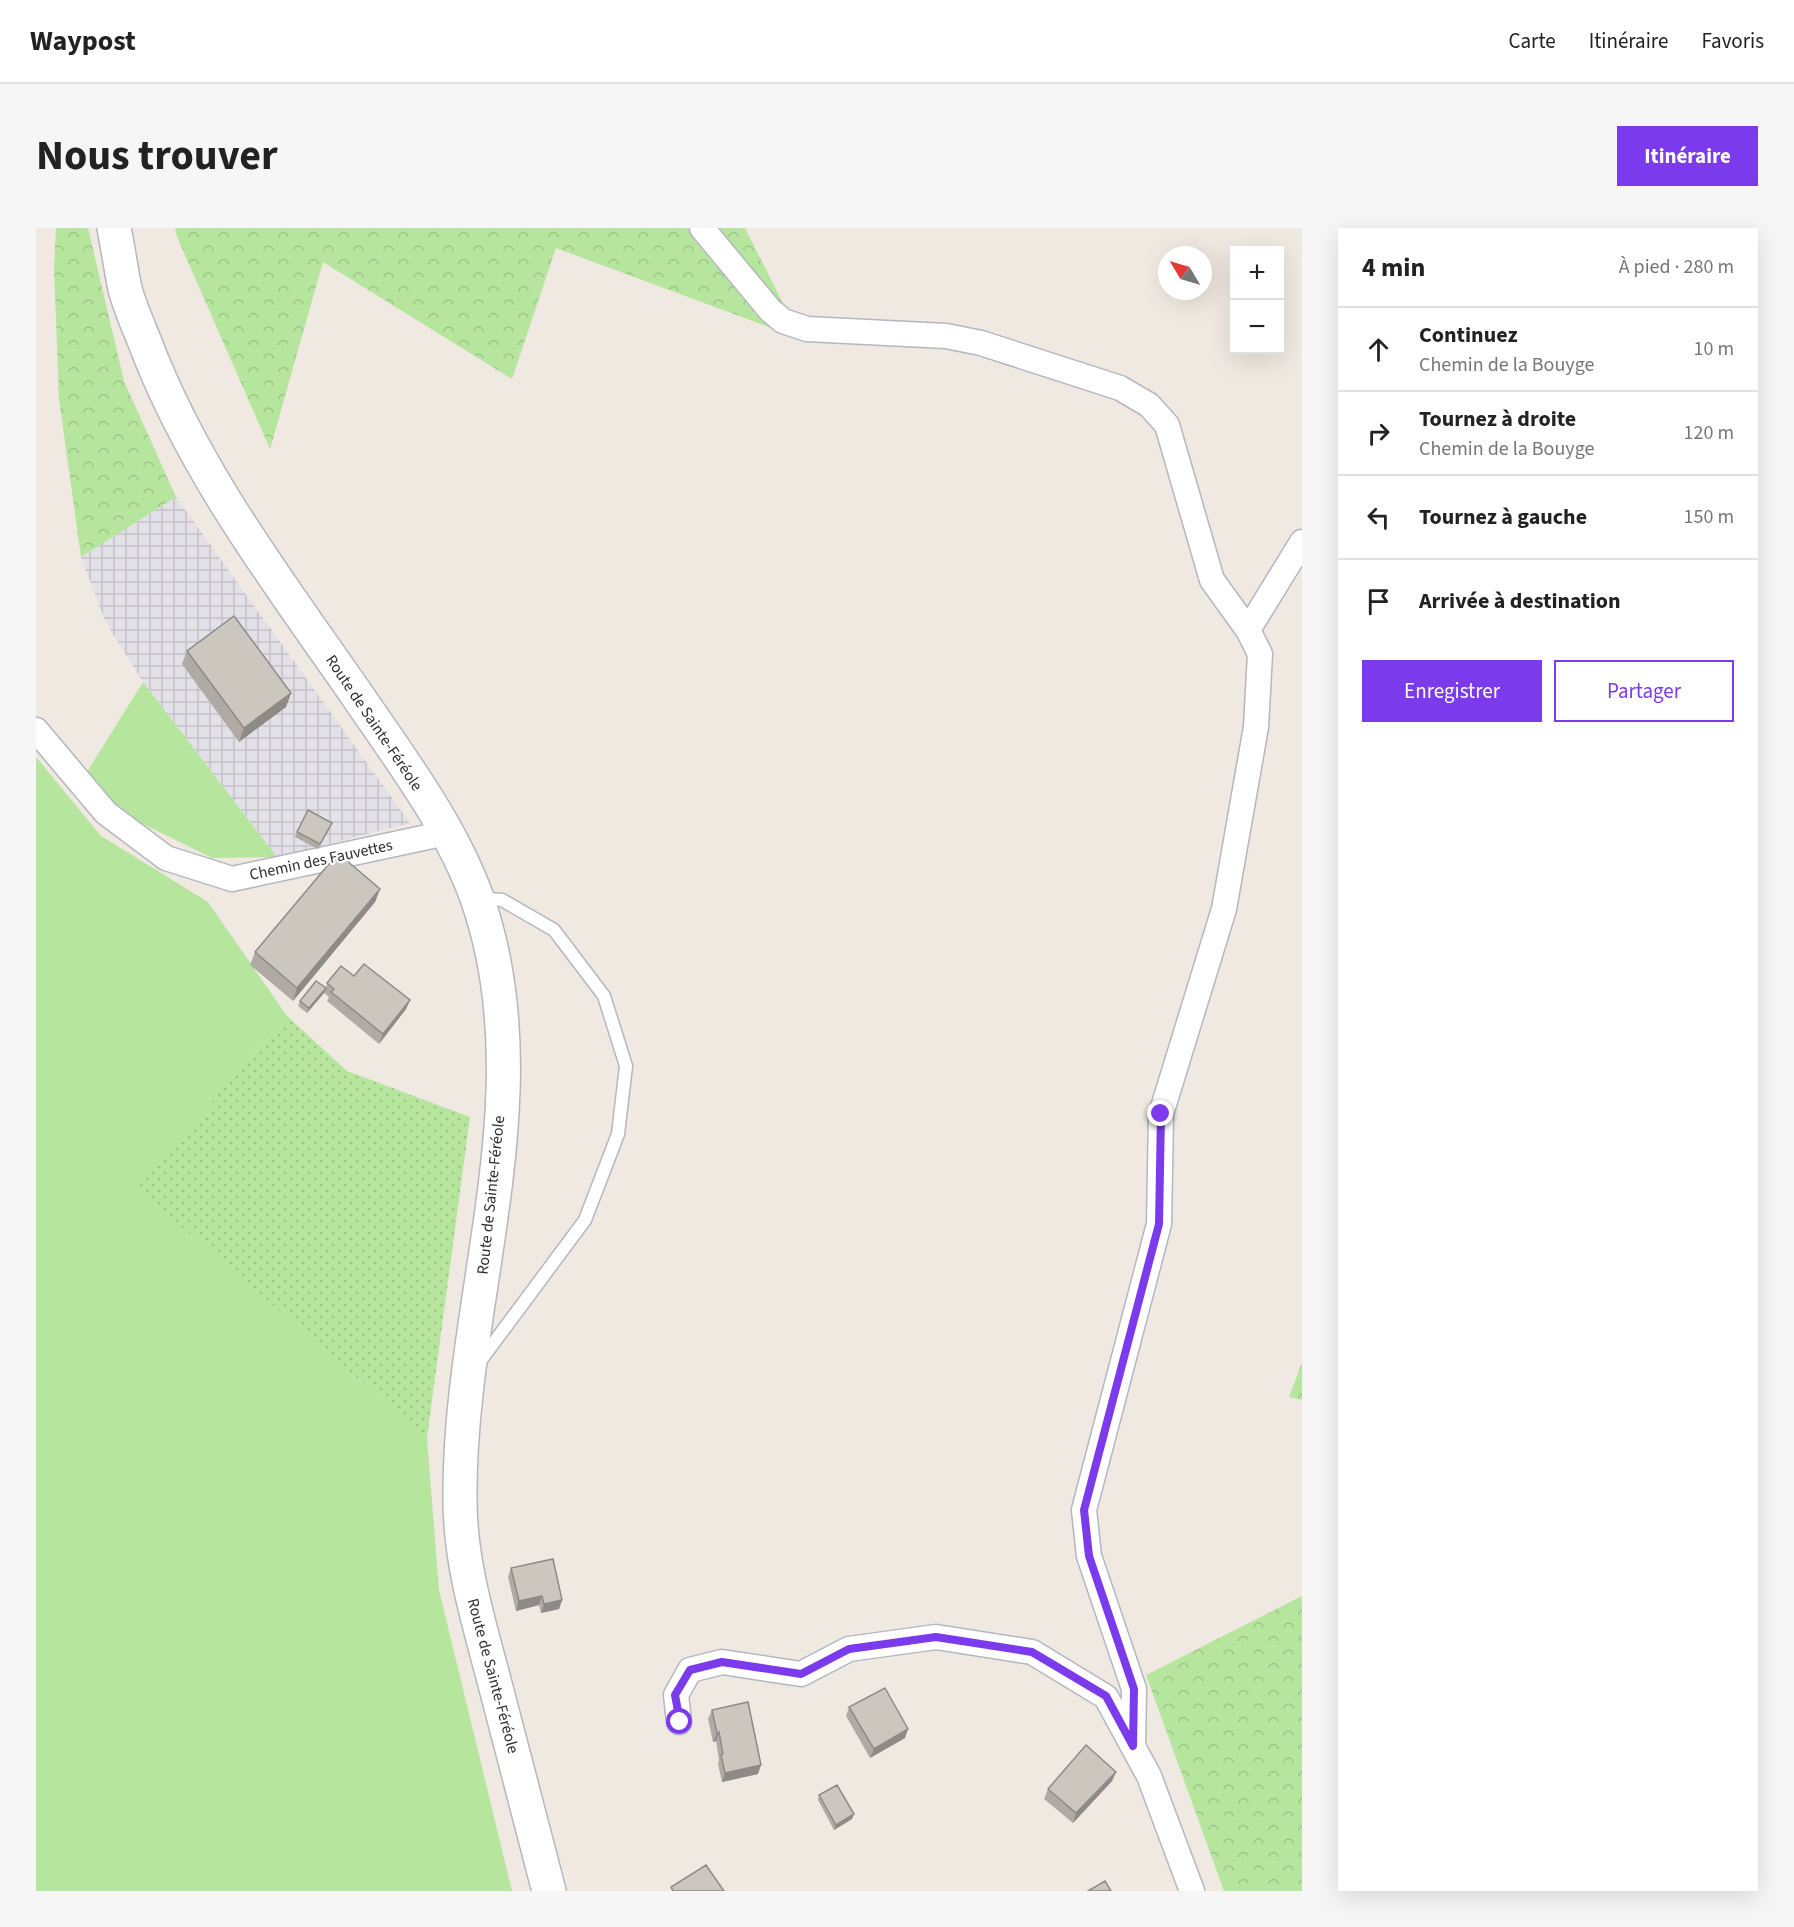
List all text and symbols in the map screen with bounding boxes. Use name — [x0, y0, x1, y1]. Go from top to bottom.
text: Waypost — [30, 21, 136, 61]
text: Carte — [1509, 26, 1556, 56]
text: Itinéraire — [1589, 26, 1668, 56]
text: Favoris — [1701, 26, 1764, 56]
text: Nous trouver — [36, 126, 278, 186]
button: Itinéraire — [1617, 126, 1758, 186]
north arrow — [1158, 246, 1212, 300]
map controls — [1230, 246, 1284, 354]
button: + — [1230, 246, 1284, 300]
text: 4 min — [1362, 249, 1425, 286]
text: À pied · 280 m — [1619, 253, 1734, 281]
button: − — [1230, 300, 1284, 354]
text: Continuez — [1419, 319, 1518, 351]
icon: ahead — [1362, 333, 1395, 366]
text: 10 m — [1694, 335, 1734, 363]
text: Chemin de la Bouyge — [1419, 351, 1594, 379]
text: Tournez à droite — [1419, 403, 1576, 435]
icon: right — [1362, 417, 1395, 450]
text: 120 m — [1684, 419, 1734, 447]
text: Chemin de la Bouyge — [1419, 435, 1594, 463]
icon: left — [1362, 501, 1395, 534]
text: Tournez à gauche — [1419, 501, 1587, 533]
text: 150 m — [1684, 503, 1734, 531]
icon: arrive — [1362, 585, 1395, 618]
text: Arrivée à destination — [1419, 585, 1621, 617]
street label: Route de Sainte-Féréole — [320, 651, 428, 795]
button: Enregistrer — [1362, 660, 1542, 722]
button: Partager — [1554, 660, 1734, 722]
street label: Chemin des Fauvettes — [247, 834, 395, 886]
route end — [1147, 1100, 1173, 1126]
street label: Route de Sainte-Féréole — [472, 1114, 510, 1276]
street label: Route de Sainte-Féréole — [462, 1596, 524, 1756]
route start — [666, 1708, 692, 1734]

